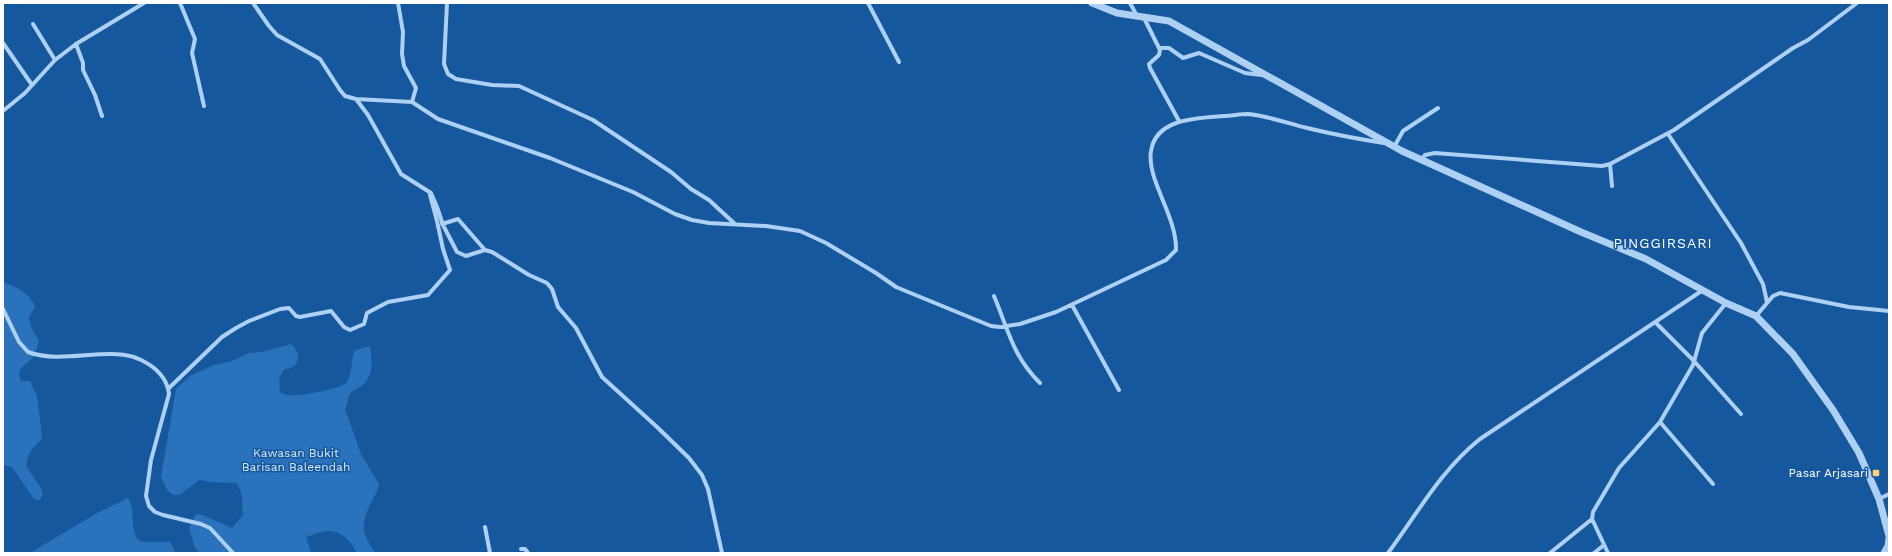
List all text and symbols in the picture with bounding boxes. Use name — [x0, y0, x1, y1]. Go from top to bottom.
district label: PINGGIRSARI — [1613, 235, 1713, 251]
park label: Kawasan Bukit Barisan Baleendah — [242, 446, 350, 474]
place label: Pasar Arjasari — [1789, 466, 1868, 480]
marker: Pasar Arjasari — [1871, 468, 1881, 478]

